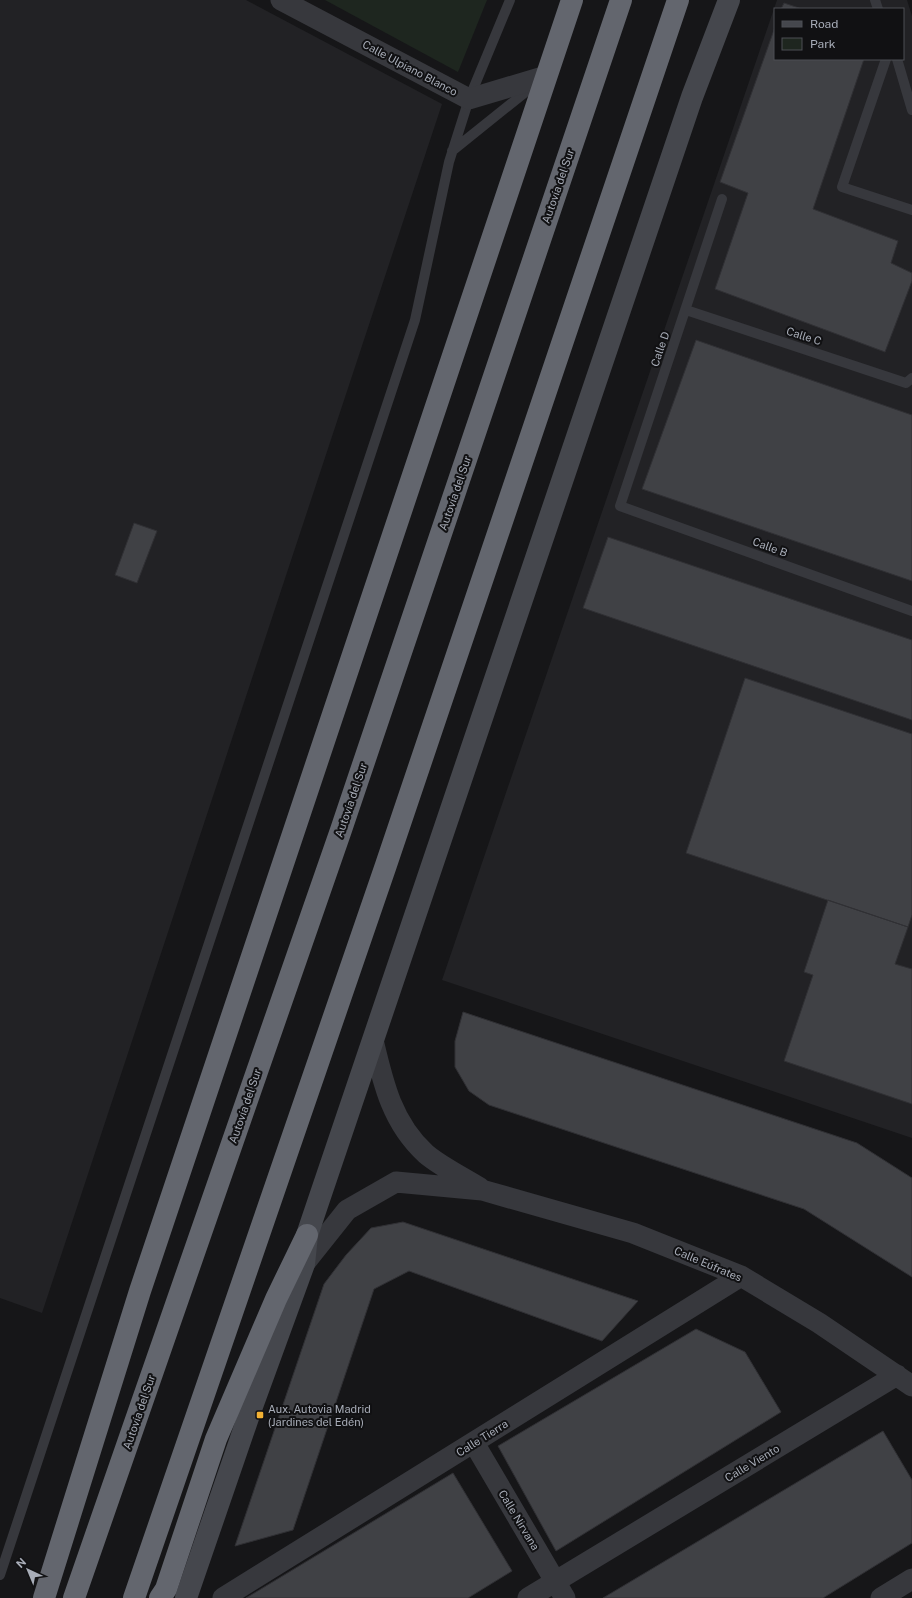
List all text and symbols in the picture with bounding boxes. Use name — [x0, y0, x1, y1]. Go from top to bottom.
legend — [774, 8, 904, 60]
text: Road — [810, 17, 838, 31]
text: Park — [810, 37, 836, 51]
street label: Calle Ulpiano Blanco — [361, 38, 459, 98]
street label: Autovía del Sur — [540, 147, 576, 225]
street label: Calle C — [785, 325, 823, 347]
street label: Calle D — [648, 330, 672, 368]
street label: Autovía del Sur — [437, 454, 473, 532]
street label: Calle B — [751, 535, 789, 559]
street label: Autovía del Sur — [333, 761, 369, 839]
street label: Autovía del Sur — [227, 1067, 263, 1145]
street label: Calle Eúfrates — [673, 1244, 744, 1284]
street label: Autovía del Sur — [121, 1373, 157, 1451]
place label: Aux. Autovia Madrid (Jardines del Edén) — [268, 1403, 371, 1428]
marker: Aux. Autovia Madrid (Jardines del Edén) — [255, 1410, 265, 1420]
street label: Calle Tierra — [454, 1417, 510, 1459]
street label: Calle Viento — [723, 1442, 781, 1484]
street label: Calle Nirvana — [496, 1488, 542, 1552]
north arrow — [8, 1550, 48, 1590]
text: N — [14, 1556, 28, 1570]

